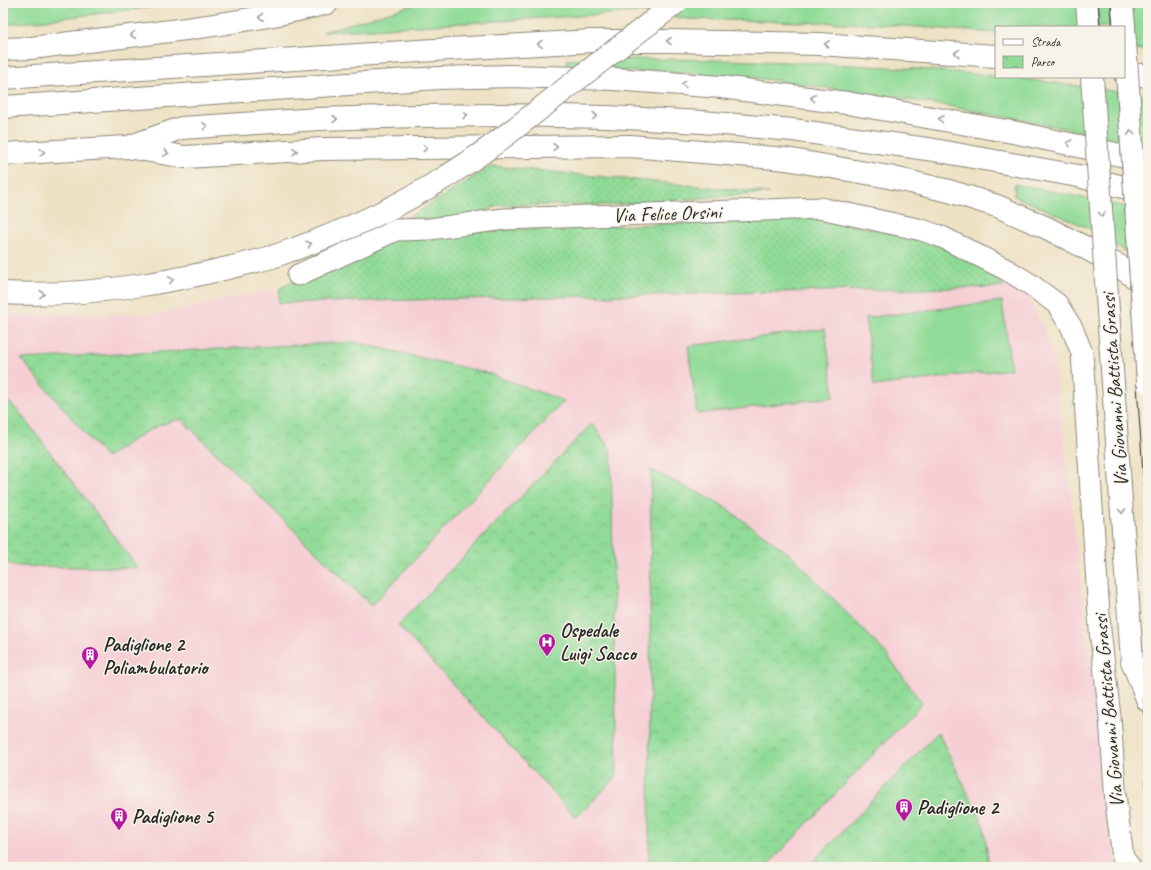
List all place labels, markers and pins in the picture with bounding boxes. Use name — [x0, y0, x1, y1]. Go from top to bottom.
place label: Ospedale Luigi Sacco — [560, 618, 638, 666]
place label: Padiglione 2 Poliambulatorio — [103, 632, 209, 680]
hospital icon: Ospedale Luigi Sacco — [537, 632, 557, 657]
building icon: Padiglione 2 Poliambulatorio — [80, 645, 100, 670]
place label: Padiglione 2 — [917, 795, 1000, 820]
building icon: Padiglione 2 — [894, 797, 914, 822]
place label: Padiglione 5 — [132, 804, 215, 829]
building icon: Padiglione 5 — [109, 806, 129, 831]

